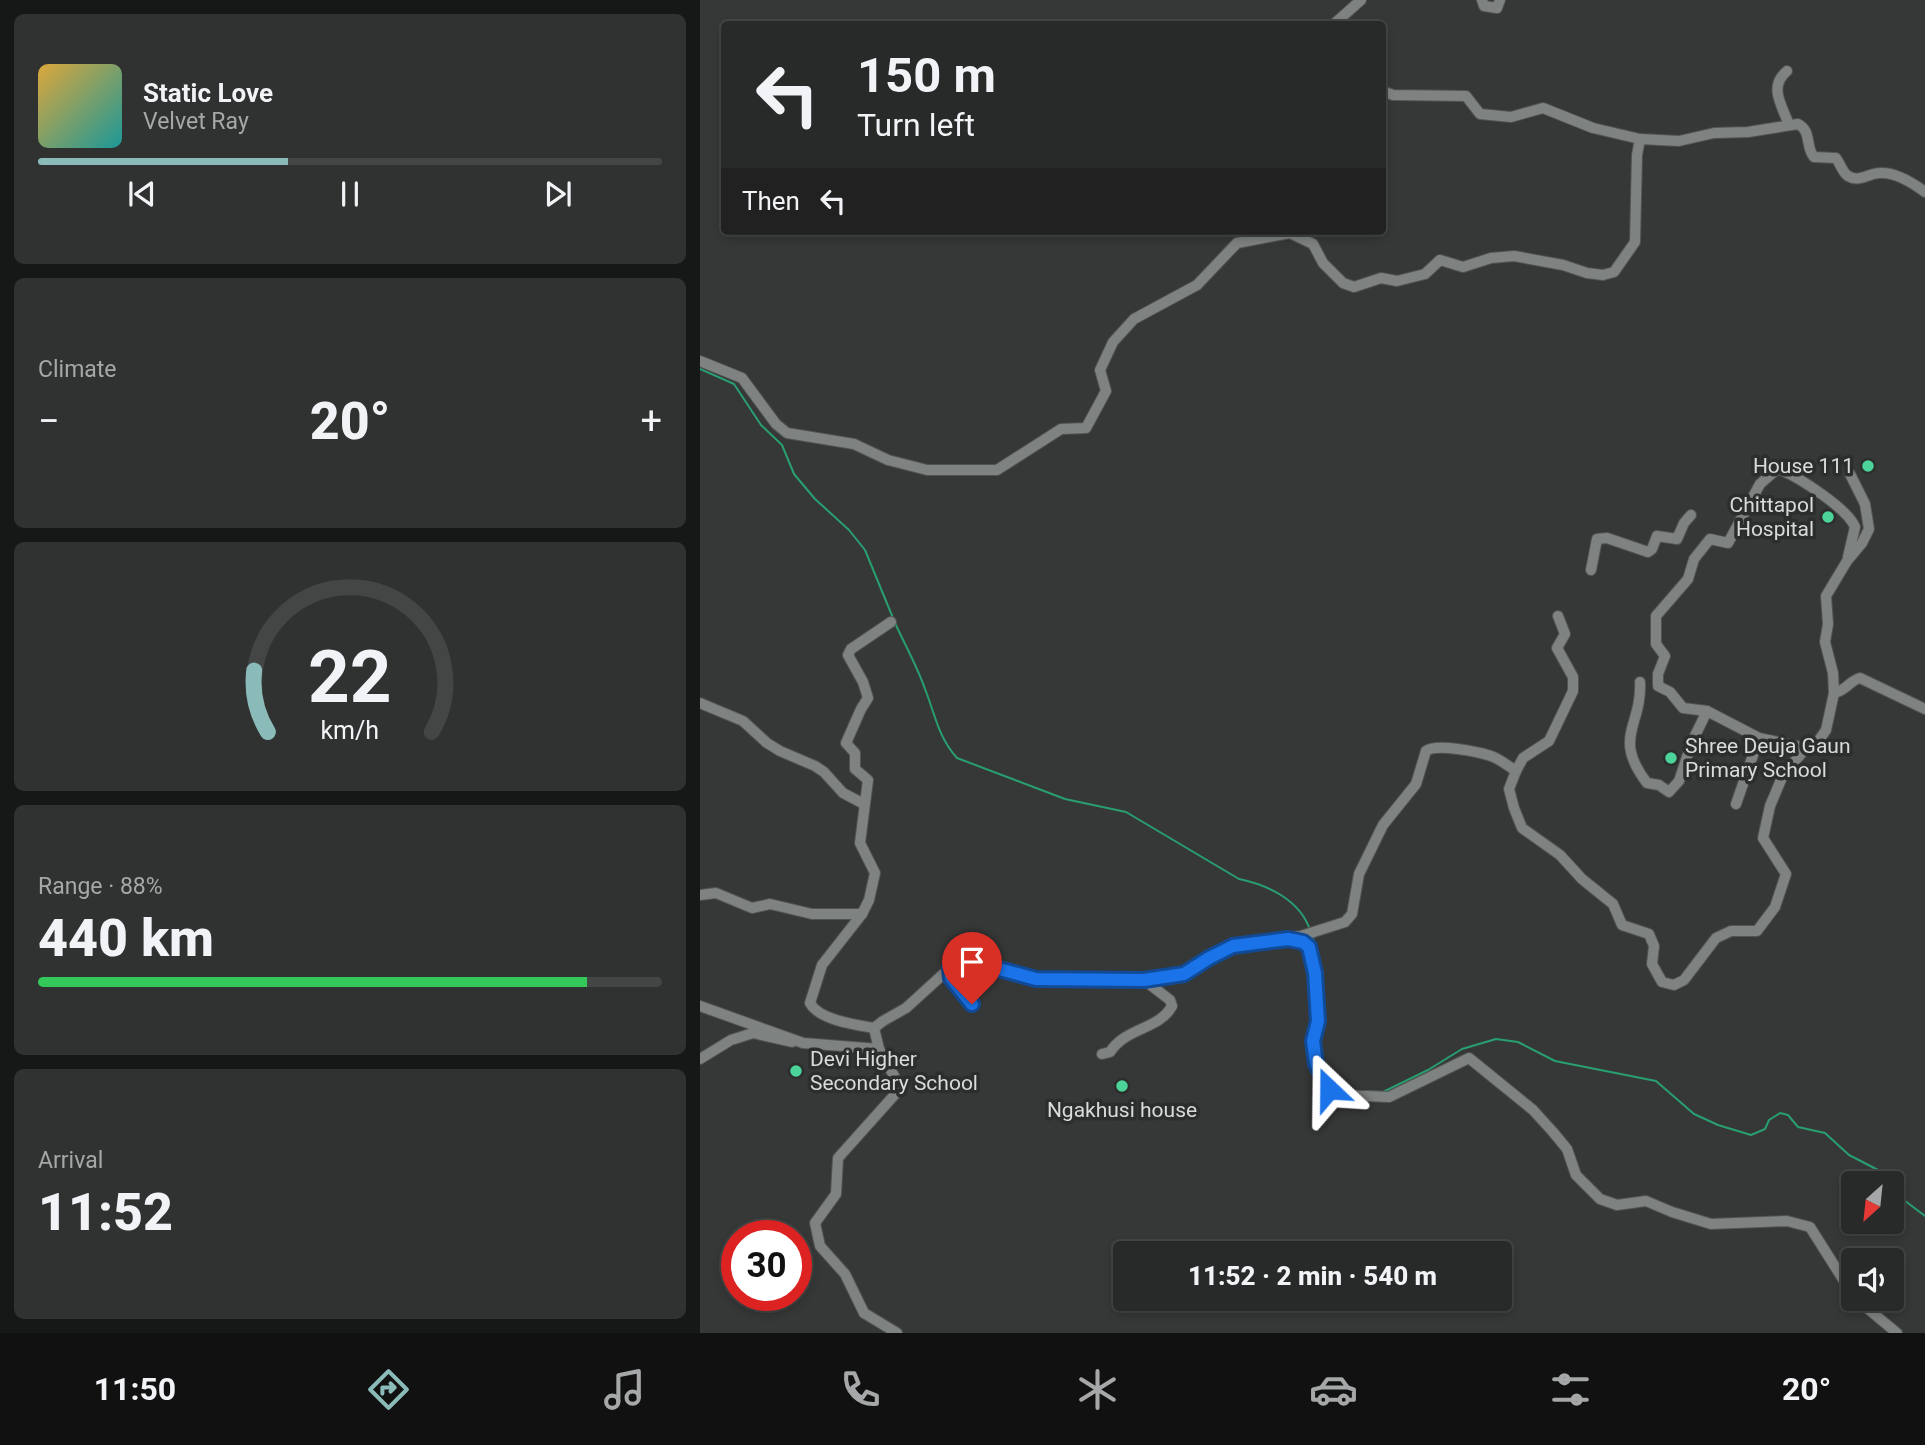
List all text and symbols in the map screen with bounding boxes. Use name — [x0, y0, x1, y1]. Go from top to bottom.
text: 150 m — [857, 47, 996, 104]
icon: left — [742, 49, 833, 140]
text: Static Love — [143, 78, 273, 108]
text: Turn left — [857, 106, 975, 144]
text: Velvet Ray — [143, 108, 249, 135]
icon: previous — [123, 175, 161, 213]
icon: pause — [331, 175, 369, 213]
icon: next — [539, 175, 577, 213]
icon: left — [814, 182, 852, 220]
text: Then — [742, 186, 800, 216]
text: Climate — [38, 356, 117, 383]
text: 20° — [310, 391, 390, 452]
text: − — [38, 399, 60, 443]
text: + — [640, 399, 662, 443]
place label: House 111 — [1753, 454, 1854, 478]
marker: House 111 — [1860, 458, 1876, 474]
place label: Chittapol Hospital — [1730, 493, 1814, 541]
marker: Chittapol Hospital — [1820, 509, 1836, 525]
text: 22 — [308, 635, 392, 721]
text: km/h — [321, 716, 379, 745]
place label: Shree Deuja Gaun Primary School — [1685, 734, 1851, 782]
marker: Shree Deuja Gaun Primary School — [1663, 750, 1679, 766]
text: Range · 88% — [38, 873, 163, 900]
text: 440 km — [38, 908, 214, 969]
pin — [942, 932, 1002, 1004]
icon: arrive — [953, 943, 991, 981]
place label: Devi Higher Secondary School — [810, 1047, 978, 1095]
position arrow — [1292, 1052, 1366, 1126]
marker: Devi Higher Secondary School — [788, 1063, 804, 1079]
marker: Ngakhusi house — [1114, 1078, 1130, 1094]
place label: Ngakhusi house — [1047, 1098, 1197, 1122]
text: Arrival — [38, 1147, 103, 1174]
north arrow — [1841, 1171, 1904, 1234]
map controls — [1841, 1171, 1904, 1311]
text: 11:52 — [38, 1182, 173, 1243]
speed limit sign: 30 — [721, 1220, 812, 1311]
button: sound — [1841, 1248, 1904, 1311]
text: 11:52 · 2 min · 540 m — [1188, 1261, 1437, 1291]
icon: directions — [364, 1365, 413, 1414]
icon: music — [600, 1365, 649, 1414]
icon: phone — [836, 1365, 885, 1414]
icon: climate — [1073, 1365, 1122, 1414]
icon: car — [1309, 1365, 1358, 1414]
icon: filters — [1546, 1365, 1595, 1414]
text: 11:50 — [94, 1370, 176, 1408]
text: 20° — [1782, 1370, 1831, 1408]

